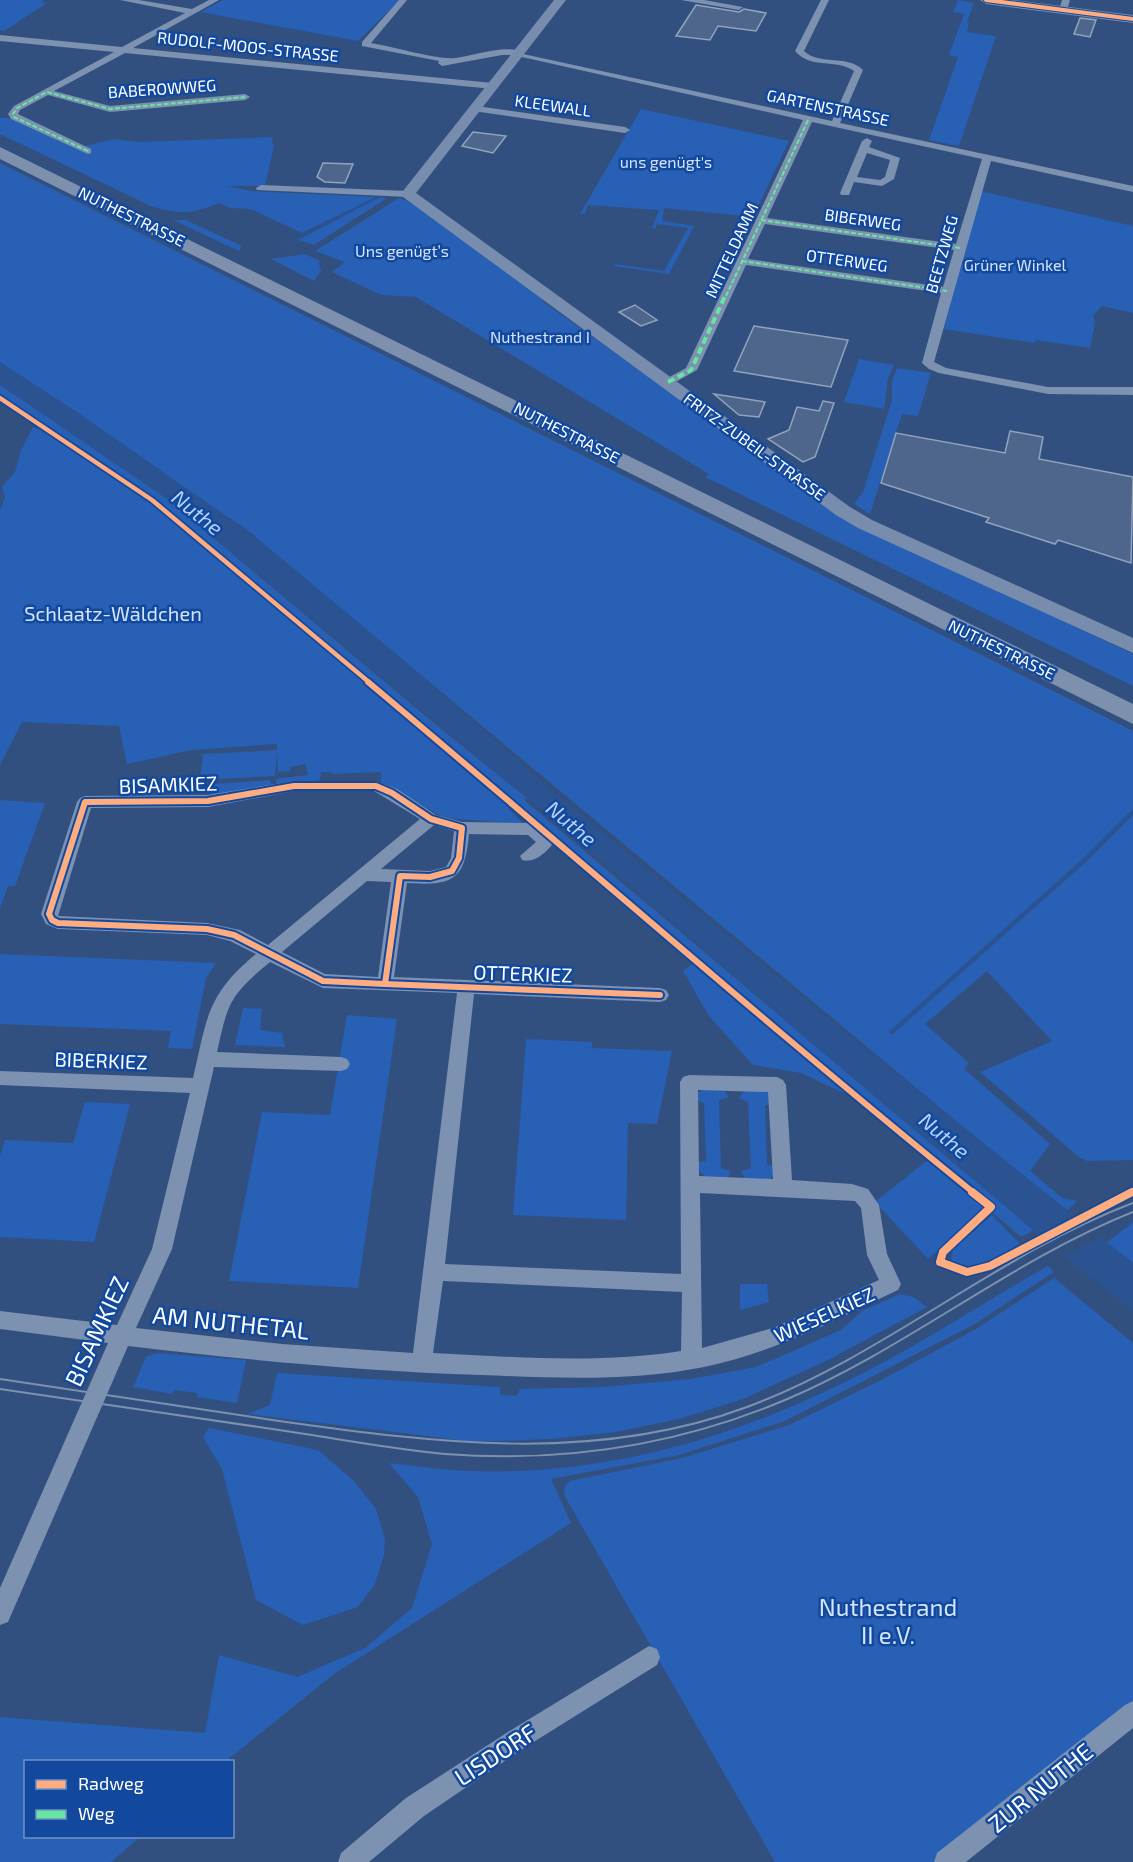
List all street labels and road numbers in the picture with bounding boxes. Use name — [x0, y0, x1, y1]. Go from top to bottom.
street label: RUDOLF-MOOS-STRASSE — [156, 27, 340, 65]
street label: BABEROWWEG — [107, 75, 217, 101]
street label: GARTENSTRASSE — [765, 85, 891, 129]
street label: KLEEWALL — [514, 90, 592, 120]
street label: NUTHESTRASSE — [76, 182, 188, 250]
street label: MITTELDAMM — [701, 200, 761, 300]
street label: BIBERWEG — [824, 204, 902, 234]
street label: BEETZWEG — [921, 213, 961, 295]
street label: OTTERWEG — [805, 245, 889, 275]
street label: FRITZ-ZUBEIL-STRASSE — [681, 388, 830, 504]
street label: NUTHESTRASSE — [511, 397, 623, 467]
street label: NUTHESTRASSE — [946, 615, 1058, 683]
street label: BISAMKIEZ — [118, 770, 218, 798]
street label: OTTERKIEZ — [473, 959, 573, 987]
street label: BIBERKIEZ — [54, 1046, 148, 1074]
street label: BISAMKIEZ — [58, 1271, 134, 1391]
street label: WIESELKIEZ — [770, 1281, 878, 1347]
street label: AM NUTHETAL — [151, 1299, 311, 1345]
street label: LISDORF — [449, 1717, 541, 1791]
street label: ZUR NUTHE — [982, 1736, 1098, 1838]

